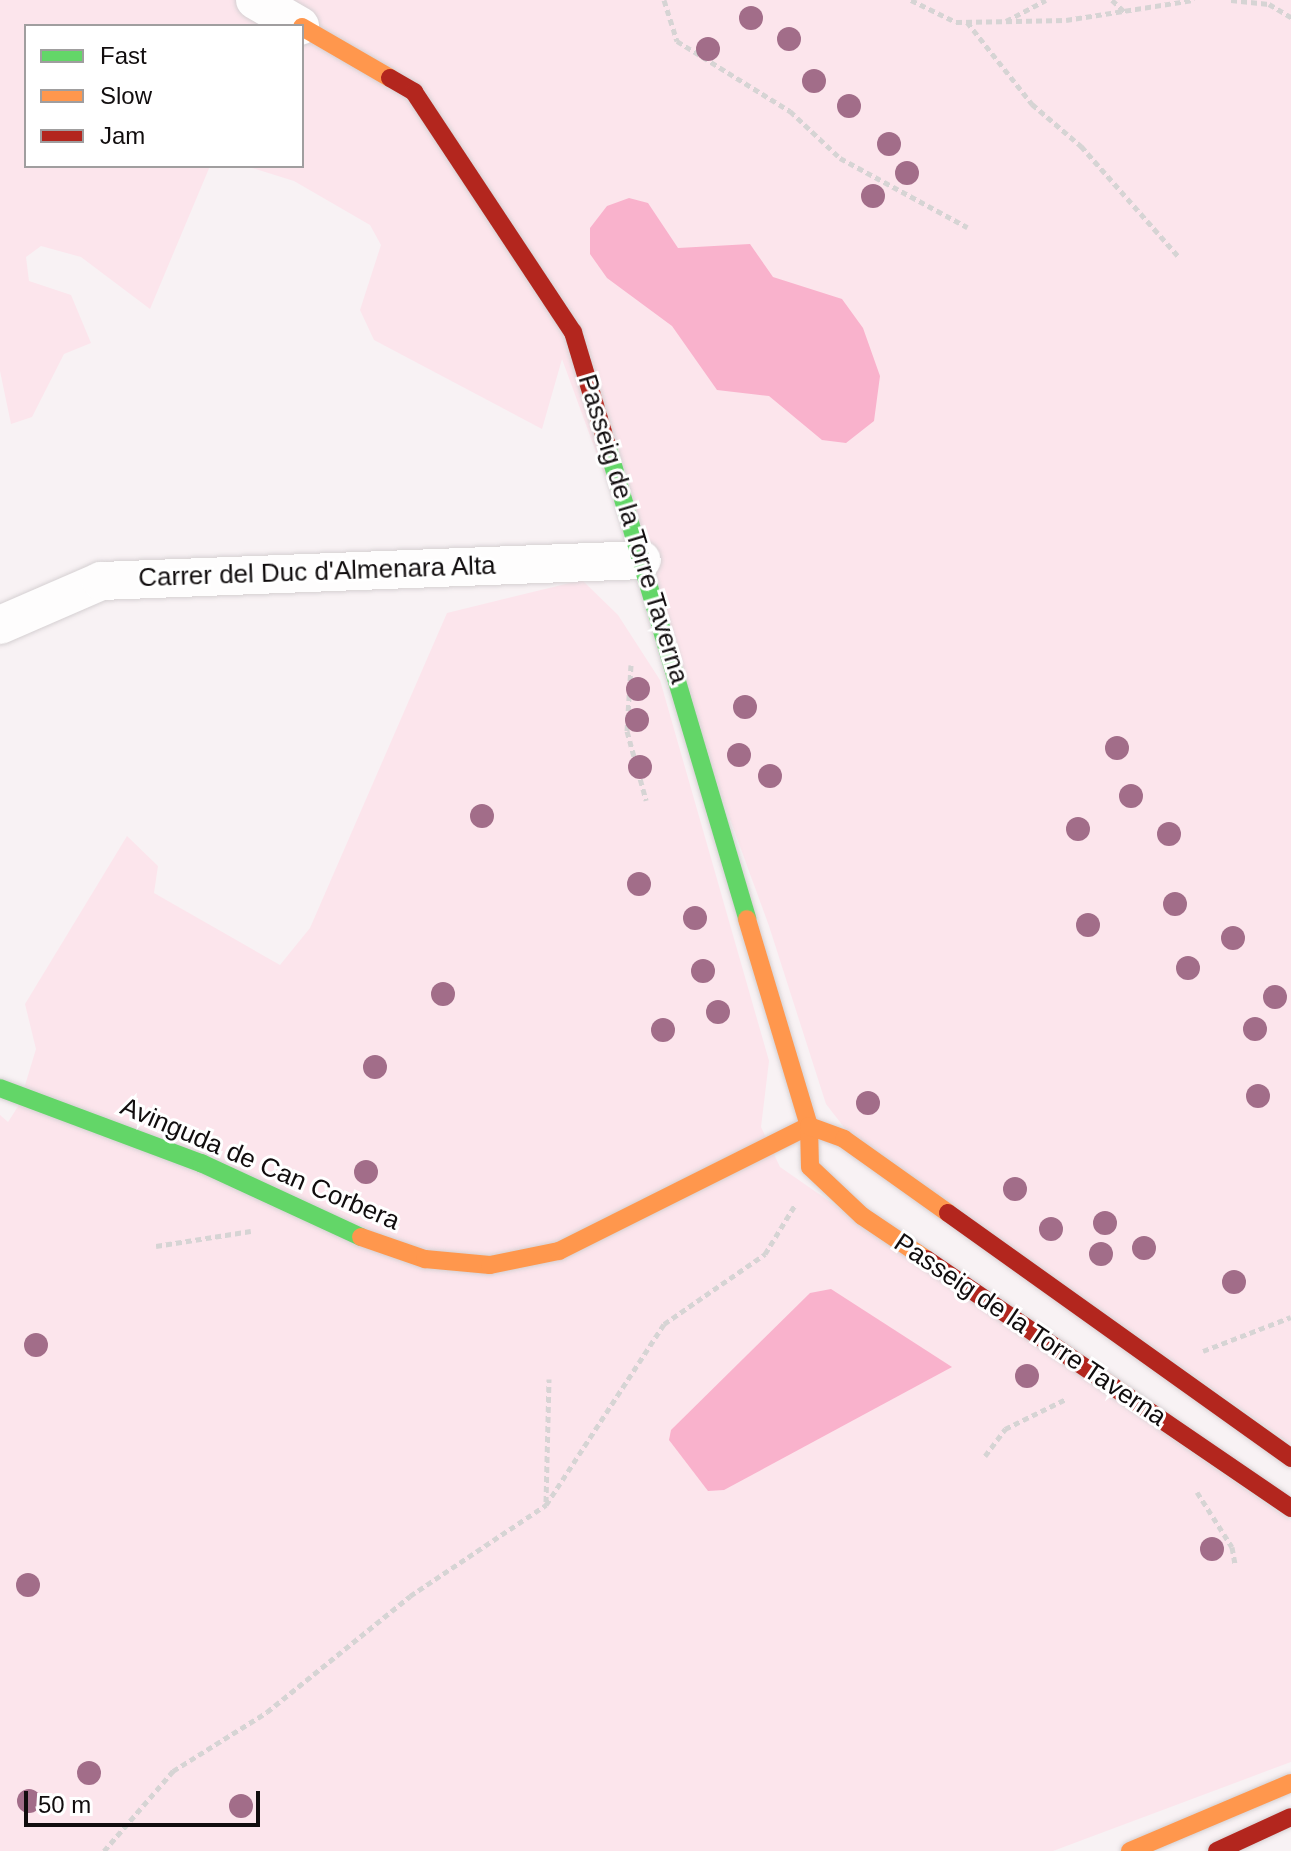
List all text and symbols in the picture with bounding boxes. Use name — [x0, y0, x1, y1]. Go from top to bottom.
legend — [24, 24, 304, 168]
text: Fast — [100, 42, 147, 69]
text: Slow — [100, 82, 152, 109]
text: Jam — [100, 122, 145, 149]
street label: Passeig de la Torre Taverna — [571, 370, 695, 688]
street label: Carrer del Duc d'Almenara Alta — [137, 550, 497, 594]
street label: Avinguda de Can Corbera — [116, 1091, 404, 1237]
street label: Passeig de la Torre Taverna — [888, 1227, 1172, 1433]
scale bar — [28, 1775, 264, 1825]
text: 50 m — [38, 1791, 91, 1818]

